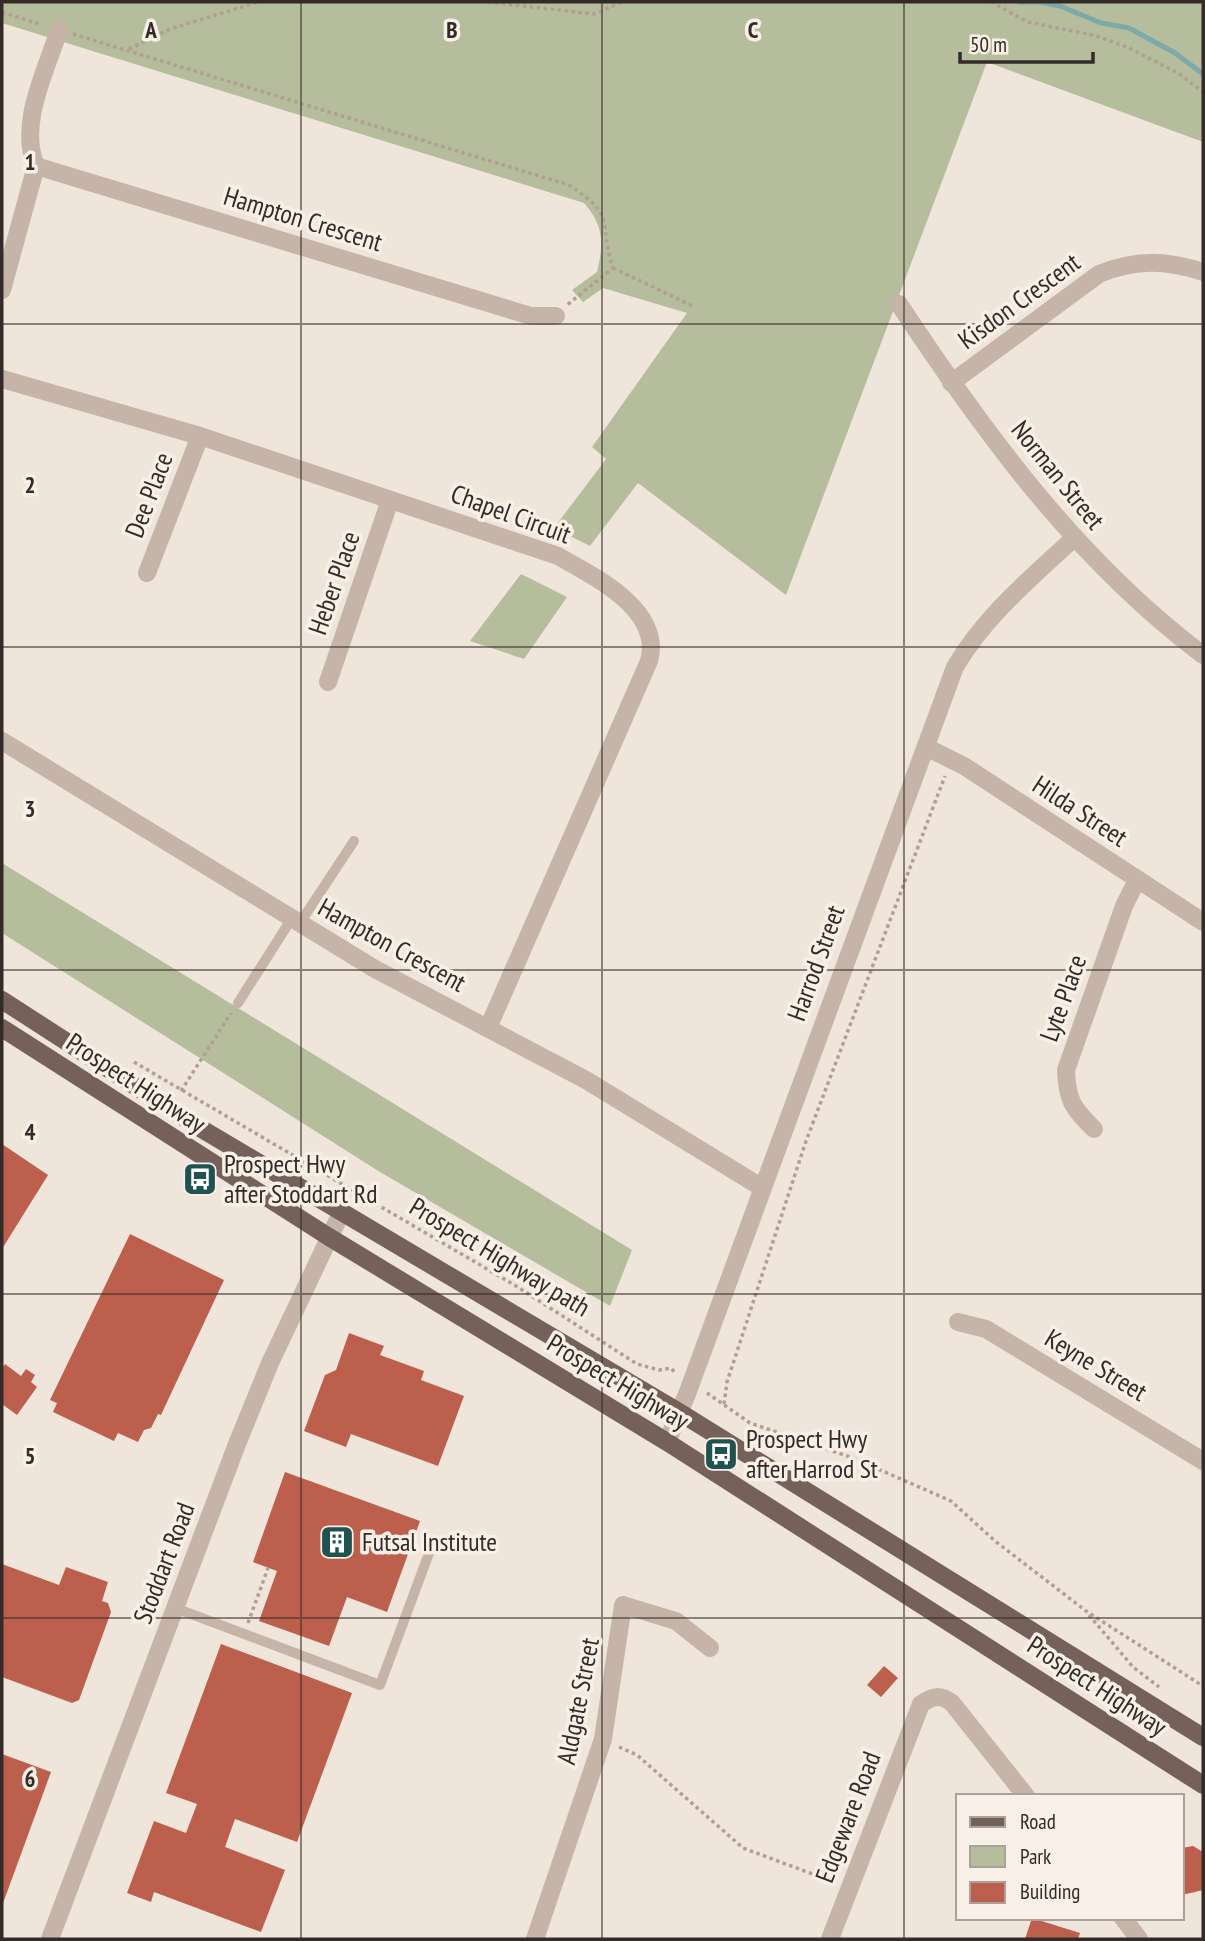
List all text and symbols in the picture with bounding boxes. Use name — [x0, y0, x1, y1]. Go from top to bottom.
text: A — [144, 15, 157, 44]
text: B — [446, 15, 458, 44]
text: C — [748, 15, 759, 44]
scale bar — [960, 21, 1093, 65]
text: 50 m — [970, 31, 1007, 58]
text: 1 — [25, 147, 36, 176]
street label: Hampton Crescent — [220, 179, 386, 258]
street label: Kisdon Crescent — [951, 245, 1086, 356]
street label: Norman Street — [1005, 414, 1112, 536]
street label: Dee Place — [117, 448, 180, 542]
text: 2 — [25, 470, 36, 499]
street label: Chapel Circuit — [447, 477, 576, 550]
street label: Heber Place — [300, 527, 367, 639]
street label: Hilda Street — [1027, 768, 1134, 853]
text: 3 — [25, 794, 36, 823]
street label: Hampton Crescent — [313, 890, 472, 999]
street label: Harrod Street — [779, 901, 852, 1025]
street label: Lyte Place — [1032, 950, 1093, 1046]
street label: Prospect Highway — [60, 1025, 212, 1140]
text: 4 — [25, 1117, 36, 1146]
place label: Prospect Hwy after Stoddart Rd — [224, 1147, 377, 1210]
bus stop icon: Prospect Hwy after Stoddart Rd — [181, 1160, 219, 1198]
street label: Prospect Highway path — [404, 1190, 597, 1323]
street label: Keyne Street — [1039, 1321, 1153, 1408]
street label: Prospect Highway — [541, 1326, 695, 1437]
place label: Prospect Hwy after Harrod St — [746, 1422, 878, 1485]
bus stop icon: Prospect Hwy after Harrod St — [702, 1435, 740, 1473]
text: 5 — [25, 1441, 36, 1470]
street label: Stoddart Road — [125, 1498, 202, 1628]
building icon: Futsal Institute — [318, 1523, 356, 1561]
place label: Futsal Institute — [362, 1525, 497, 1558]
street label: Prospect Highway — [1021, 1628, 1173, 1743]
street label: Aldgate Street — [549, 1635, 606, 1767]
street label: Edgeware Road — [807, 1747, 888, 1887]
text: 6 — [25, 1764, 36, 1793]
legend — [956, 1794, 1184, 1920]
text: Road — [1020, 1808, 1056, 1835]
text: Park — [1020, 1843, 1051, 1870]
text: Building — [1020, 1878, 1080, 1905]

